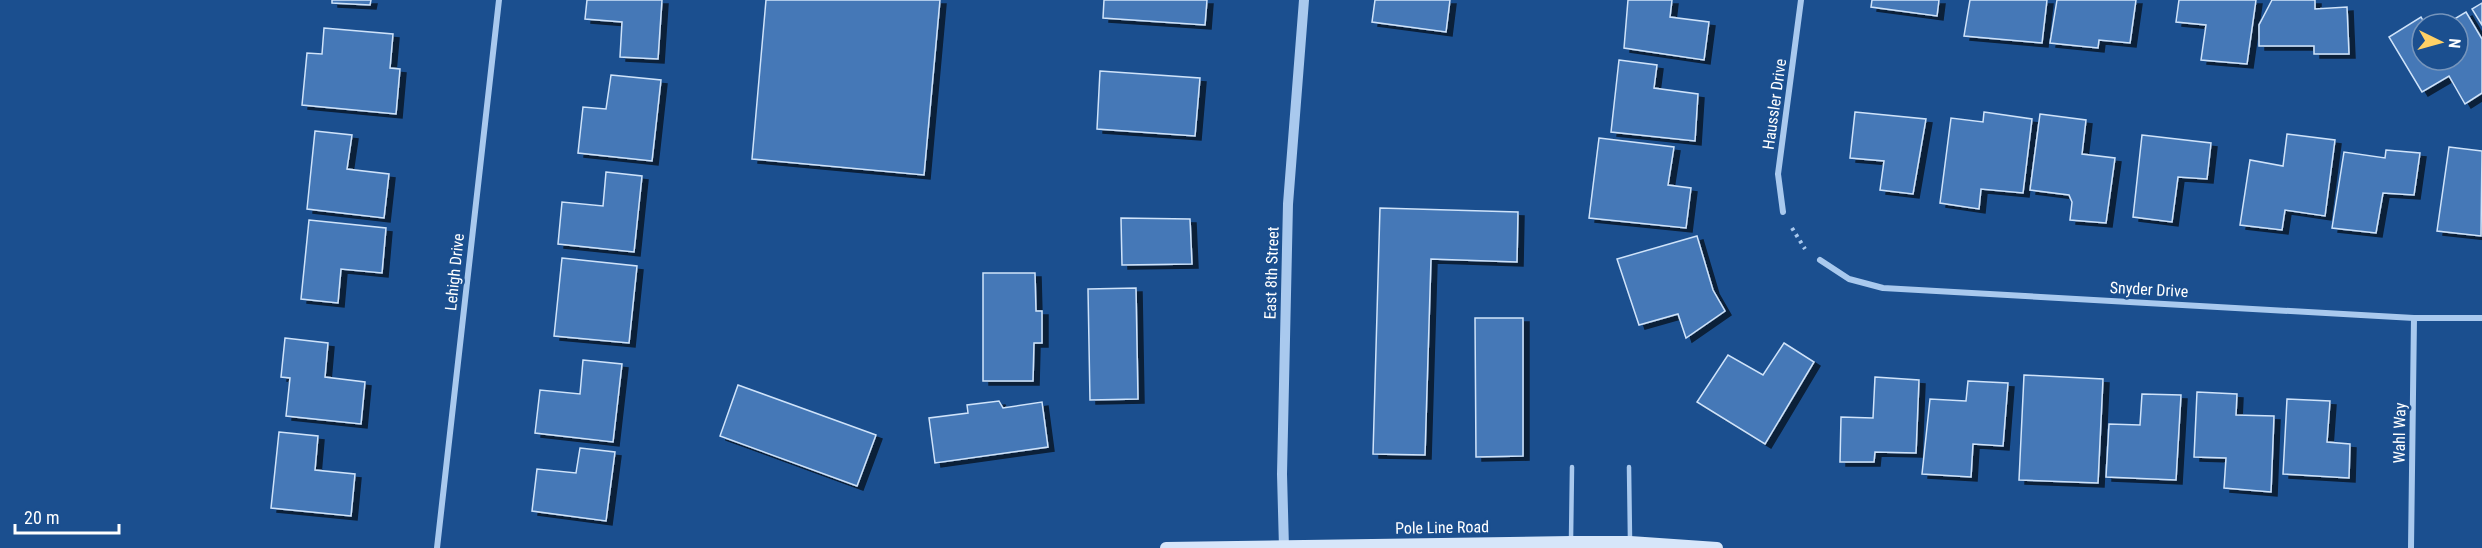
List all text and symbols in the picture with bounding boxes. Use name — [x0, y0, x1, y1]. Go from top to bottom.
north arrow — [2410, 12, 2470, 72]
text: N — [2445, 38, 2464, 49]
street label: Haussler Drive — [1759, 57, 1790, 151]
street label: East 8th Street — [1260, 226, 1283, 320]
street label: Lehigh Drive — [441, 232, 468, 312]
street label: Snyder Drive — [2109, 278, 2189, 301]
street label: Wahl Way — [2389, 402, 2410, 464]
scale bar — [15, 497, 118, 535]
text: 20 m — [24, 507, 59, 528]
street label: Pole Line Road — [1395, 517, 1489, 538]

